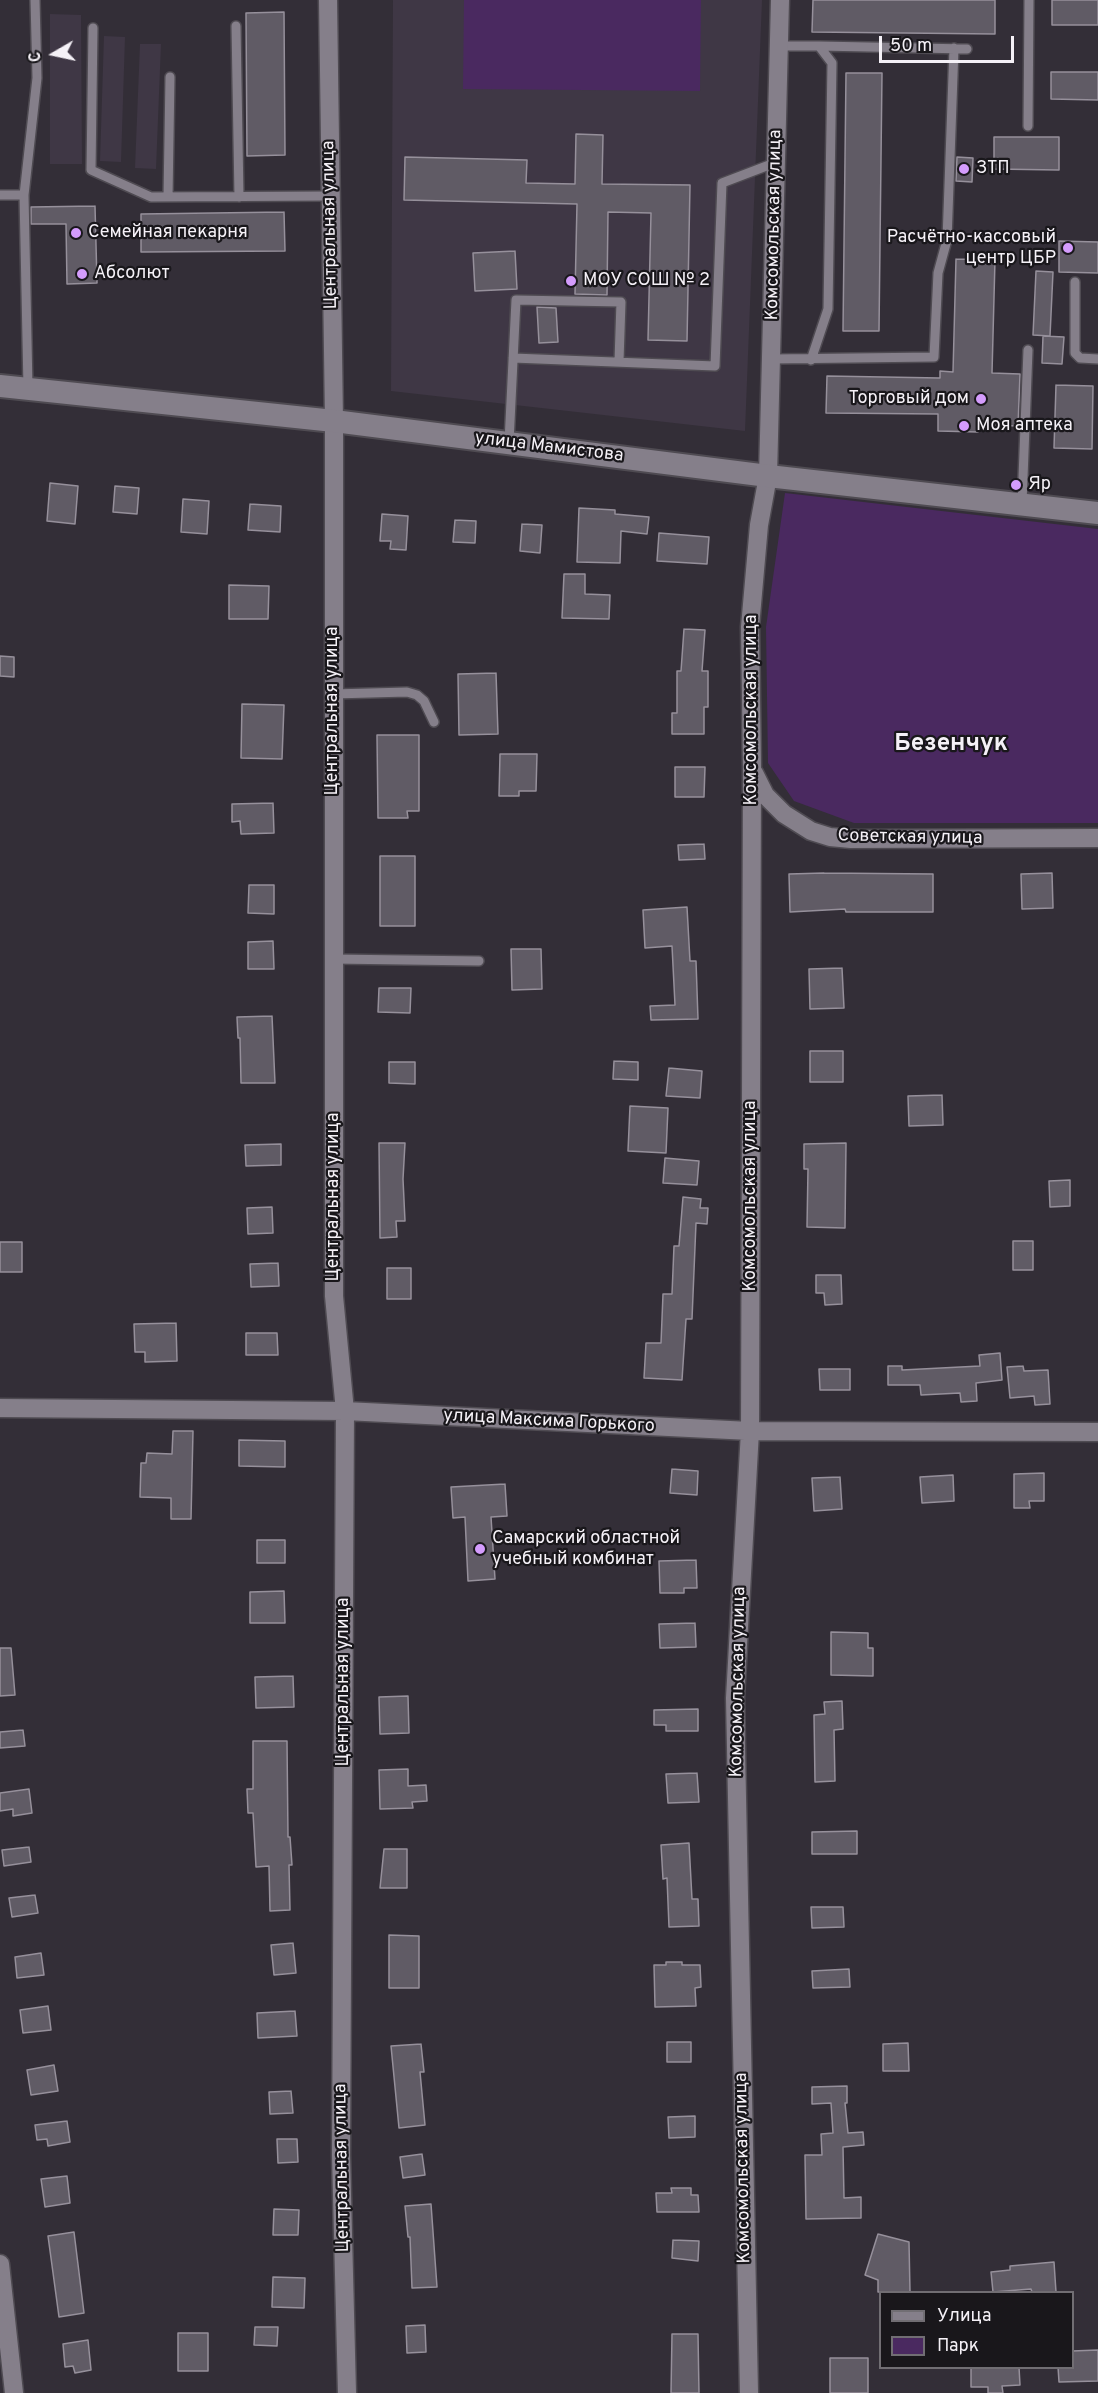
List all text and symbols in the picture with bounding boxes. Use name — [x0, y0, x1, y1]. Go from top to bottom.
north arrow — [24, 24, 84, 84]
scale bar — [882, 24, 1017, 62]
text: 50 m — [890, 35, 932, 58]
text: С — [26, 50, 47, 63]
street label: Комсомольская улица — [763, 129, 787, 321]
street label: Центральная улица — [319, 140, 343, 310]
place label: ЗТП — [976, 158, 1010, 180]
marker: ЗТП — [957, 162, 971, 176]
place label: Семейная пекарня — [88, 222, 248, 244]
marker: Семейная пекарня — [69, 226, 83, 240]
place label: Расчётно-кассовый центр ЦБР — [887, 227, 1056, 270]
marker: Расчётно-кассовый центр ЦБР — [1061, 241, 1075, 255]
place label: Абсолют — [94, 263, 170, 285]
marker: Абсолют — [75, 267, 89, 281]
place label: МОУ СОШ № 2 — [583, 270, 710, 292]
marker: МОУ СОШ № 2 — [564, 274, 578, 288]
place label: Торговый дом — [849, 388, 969, 410]
marker: Торговый дом — [974, 392, 988, 406]
place label: Моя аптека — [976, 415, 1073, 437]
marker: Моя аптека — [957, 419, 971, 433]
street label: улица Мамистова — [473, 428, 625, 468]
place label: Яр — [1028, 474, 1051, 496]
marker: Яр — [1009, 478, 1023, 492]
street label: Комсомольская улица — [741, 615, 763, 805]
street label: Центральная улица — [322, 627, 344, 795]
district label: Безенчук — [894, 731, 1008, 759]
street label: Советская улица — [837, 826, 983, 850]
street label: Комсомольская улица — [740, 1101, 762, 1291]
street label: Центральная улица — [323, 1113, 345, 1281]
street label: улица Максима Горького — [443, 1406, 655, 1438]
place label: Самарский областной учебный комбинат — [492, 1528, 680, 1570]
marker: Самарский областной учебный комбинат — [473, 1542, 487, 1556]
street label: Комсомольская улица — [727, 1586, 751, 1778]
street label: Центральная улица — [333, 1598, 355, 1766]
street label: Комсомольская улица — [732, 2072, 756, 2264]
street label: Центральная улица — [331, 2083, 355, 2253]
legend — [879, 2291, 1074, 2369]
text: Улица — [937, 2305, 991, 2328]
text: Парк — [937, 2335, 979, 2358]

